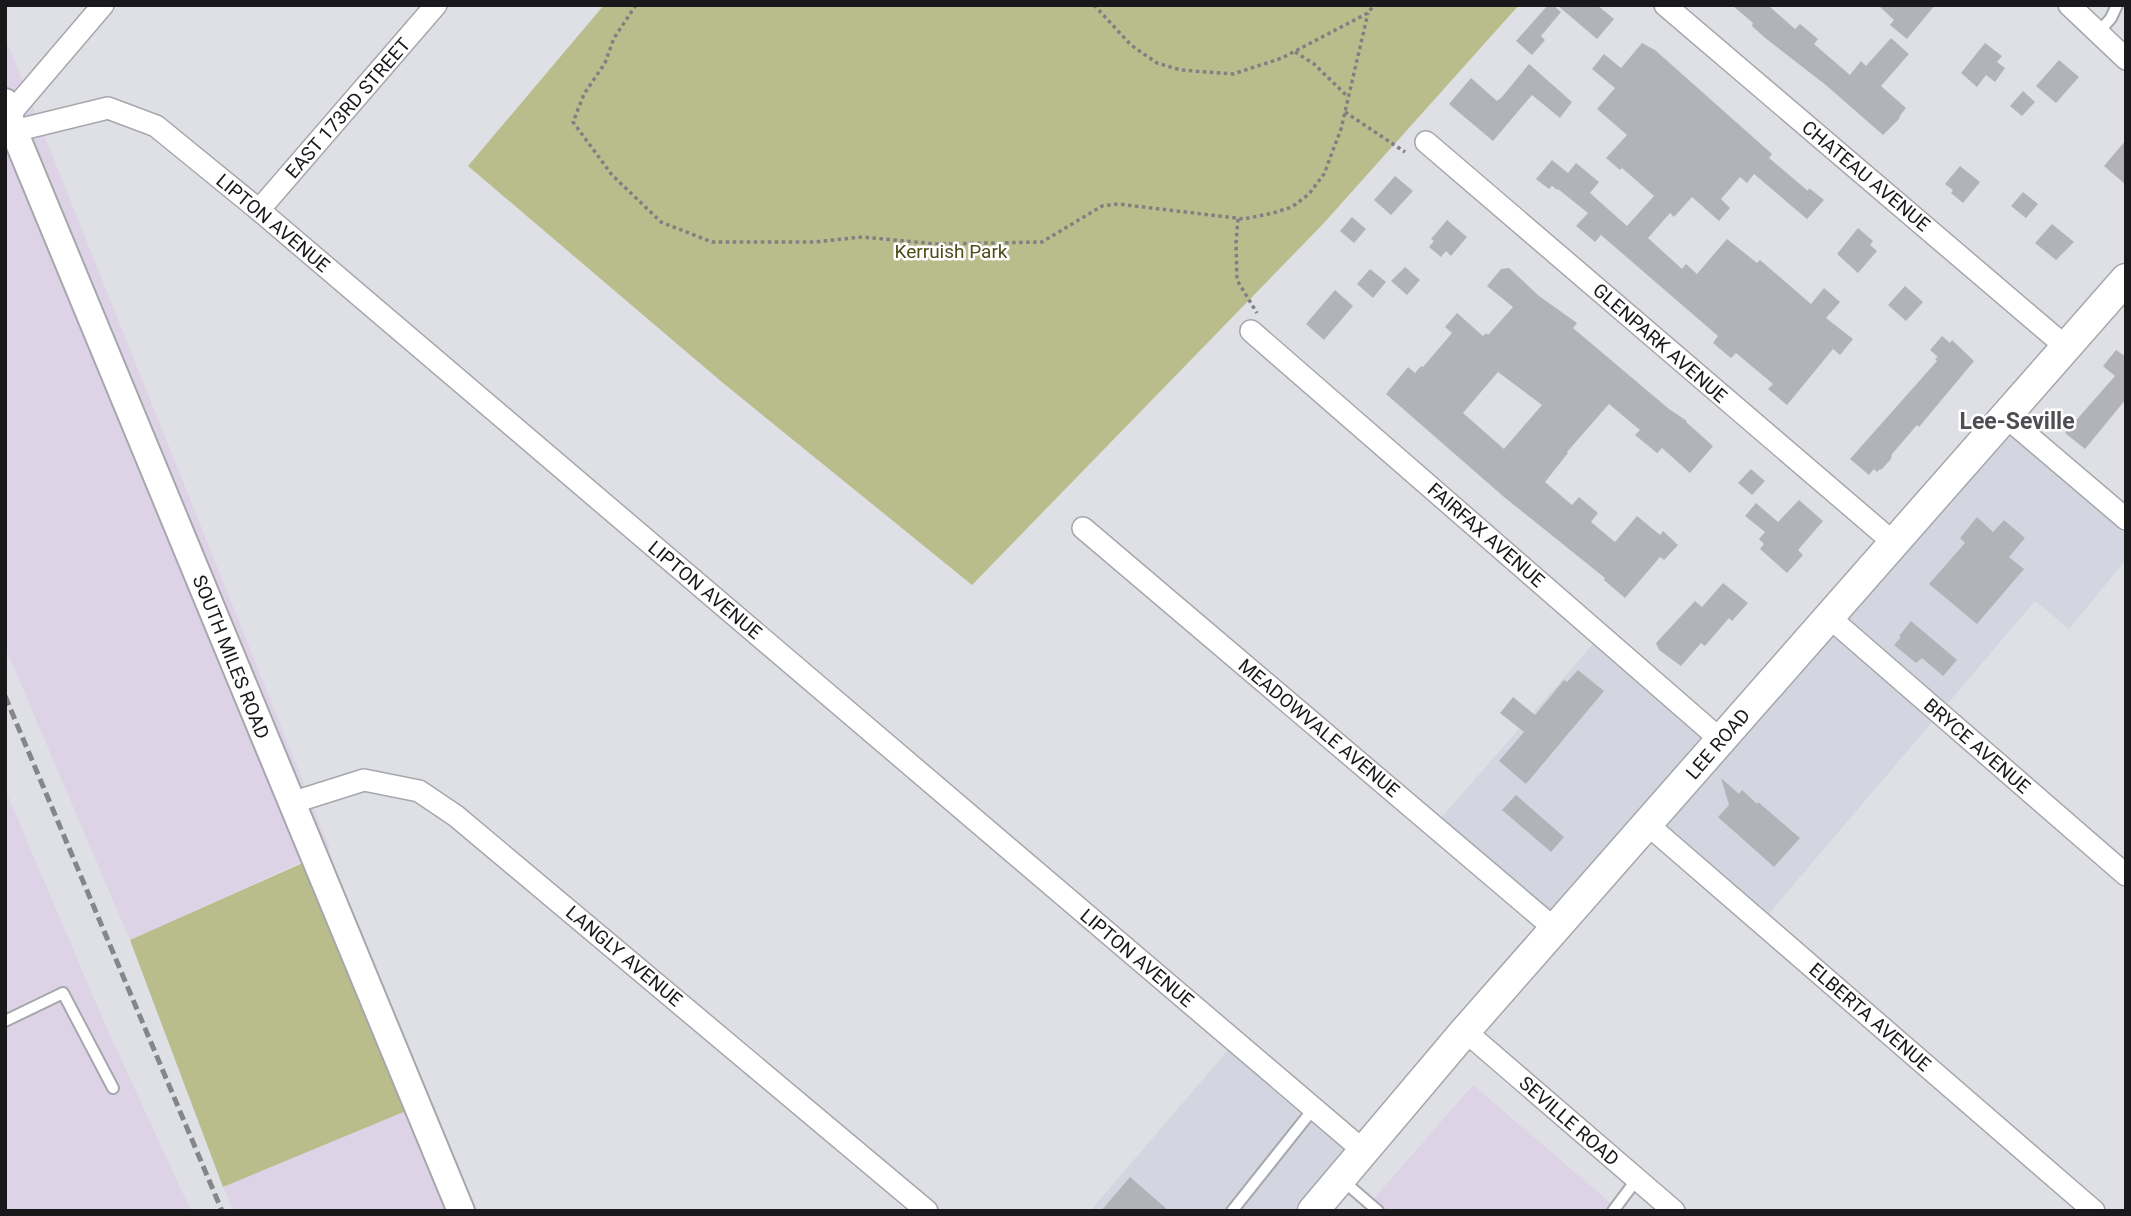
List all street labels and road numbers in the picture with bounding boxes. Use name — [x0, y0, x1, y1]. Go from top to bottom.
street label: EAST 173RD STREET — [281, 33, 415, 183]
street label: CHATEAU AVENUE — [1797, 116, 1935, 236]
street label: LIPTON AVENUE — [212, 169, 335, 277]
street label: GLENPARK AVENUE — [1588, 279, 1732, 408]
street label: FAIRFAX AVENUE — [1423, 478, 1549, 592]
street label: LIPTON AVENUE — [644, 536, 767, 644]
street label: SOUTH MILES ROAD — [188, 572, 274, 742]
street label: MEADOWVALE AVENUE — [1234, 654, 1404, 802]
street label: BRYCE AVENUE — [1919, 694, 2035, 799]
street label: LEE ROAD — [1681, 704, 1755, 784]
street label: LANGLY AVENUE — [561, 901, 687, 1011]
street label: LIPTON AVENUE — [1076, 904, 1199, 1012]
street label: ELBERTA AVENUE — [1805, 958, 1936, 1076]
street label: SEVILLE ROAD — [1514, 1071, 1624, 1171]

